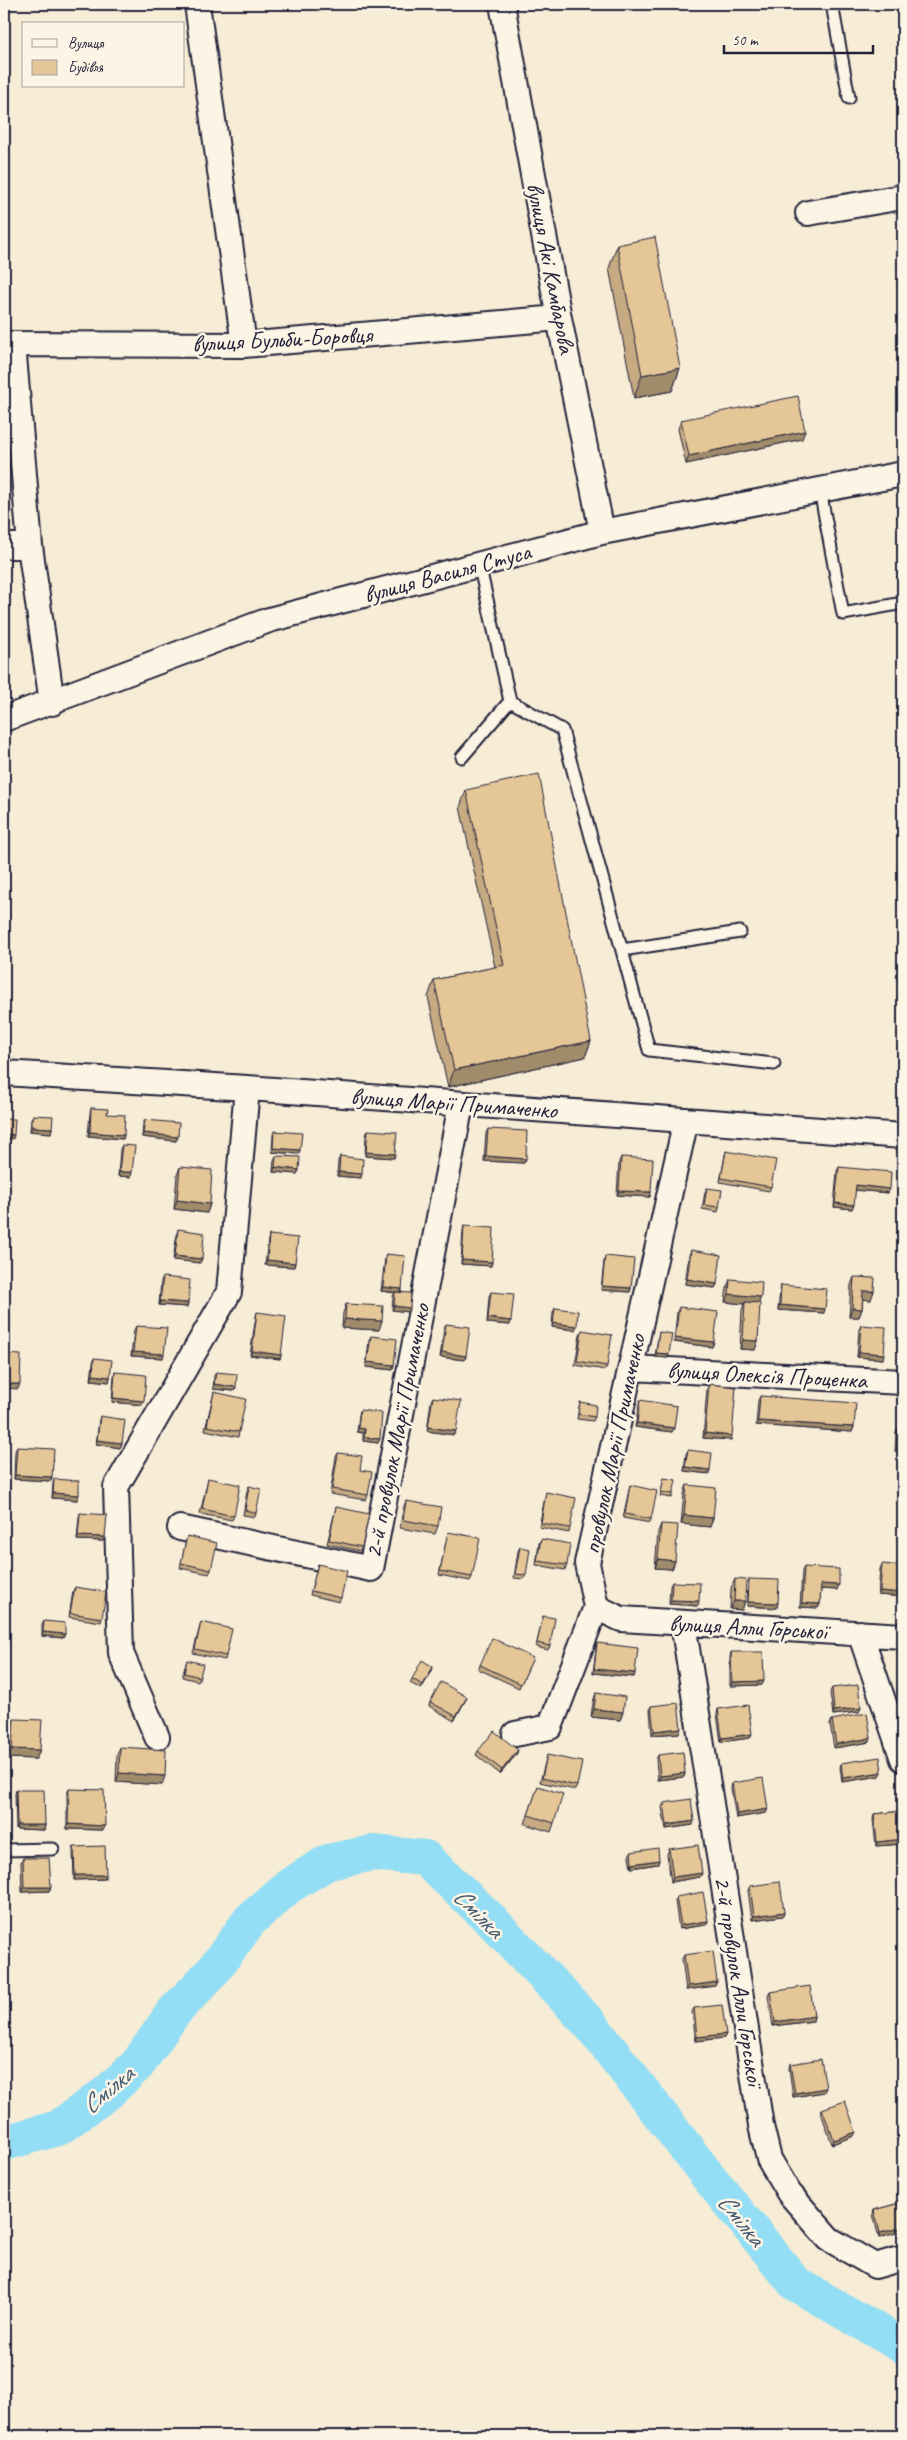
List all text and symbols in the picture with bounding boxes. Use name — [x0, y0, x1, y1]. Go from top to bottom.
legend — [22, 22, 185, 88]
scale bar — [724, 22, 873, 54]
text: 50 m — [732, 31, 759, 50]
text: Вулиця — [68, 34, 105, 53]
text: Будівля — [68, 58, 103, 77]
street label: вулиця Акі Камбарова — [520, 180, 583, 357]
street label: вулиця Бульби-Боровця — [191, 319, 375, 359]
street label: вулиця Василя Стуса — [360, 536, 535, 610]
street label: вулиця Марії Примаченко — [350, 1081, 560, 1125]
street label: 2-й провулок Марії Примаченко — [358, 1300, 437, 1561]
street label: провулок Марії Примаченко — [576, 1330, 652, 1557]
street label: вулиця Олексія Проценка — [666, 1355, 869, 1395]
street label: вулиця Алли Горської — [668, 1608, 832, 1646]
street label: 2-й провулок Алли Горської — [708, 1874, 771, 2092]
water label: Смілка — [446, 1881, 512, 1946]
water label: Смілка — [75, 2057, 142, 2121]
water label: Смілка — [710, 2187, 773, 2254]

